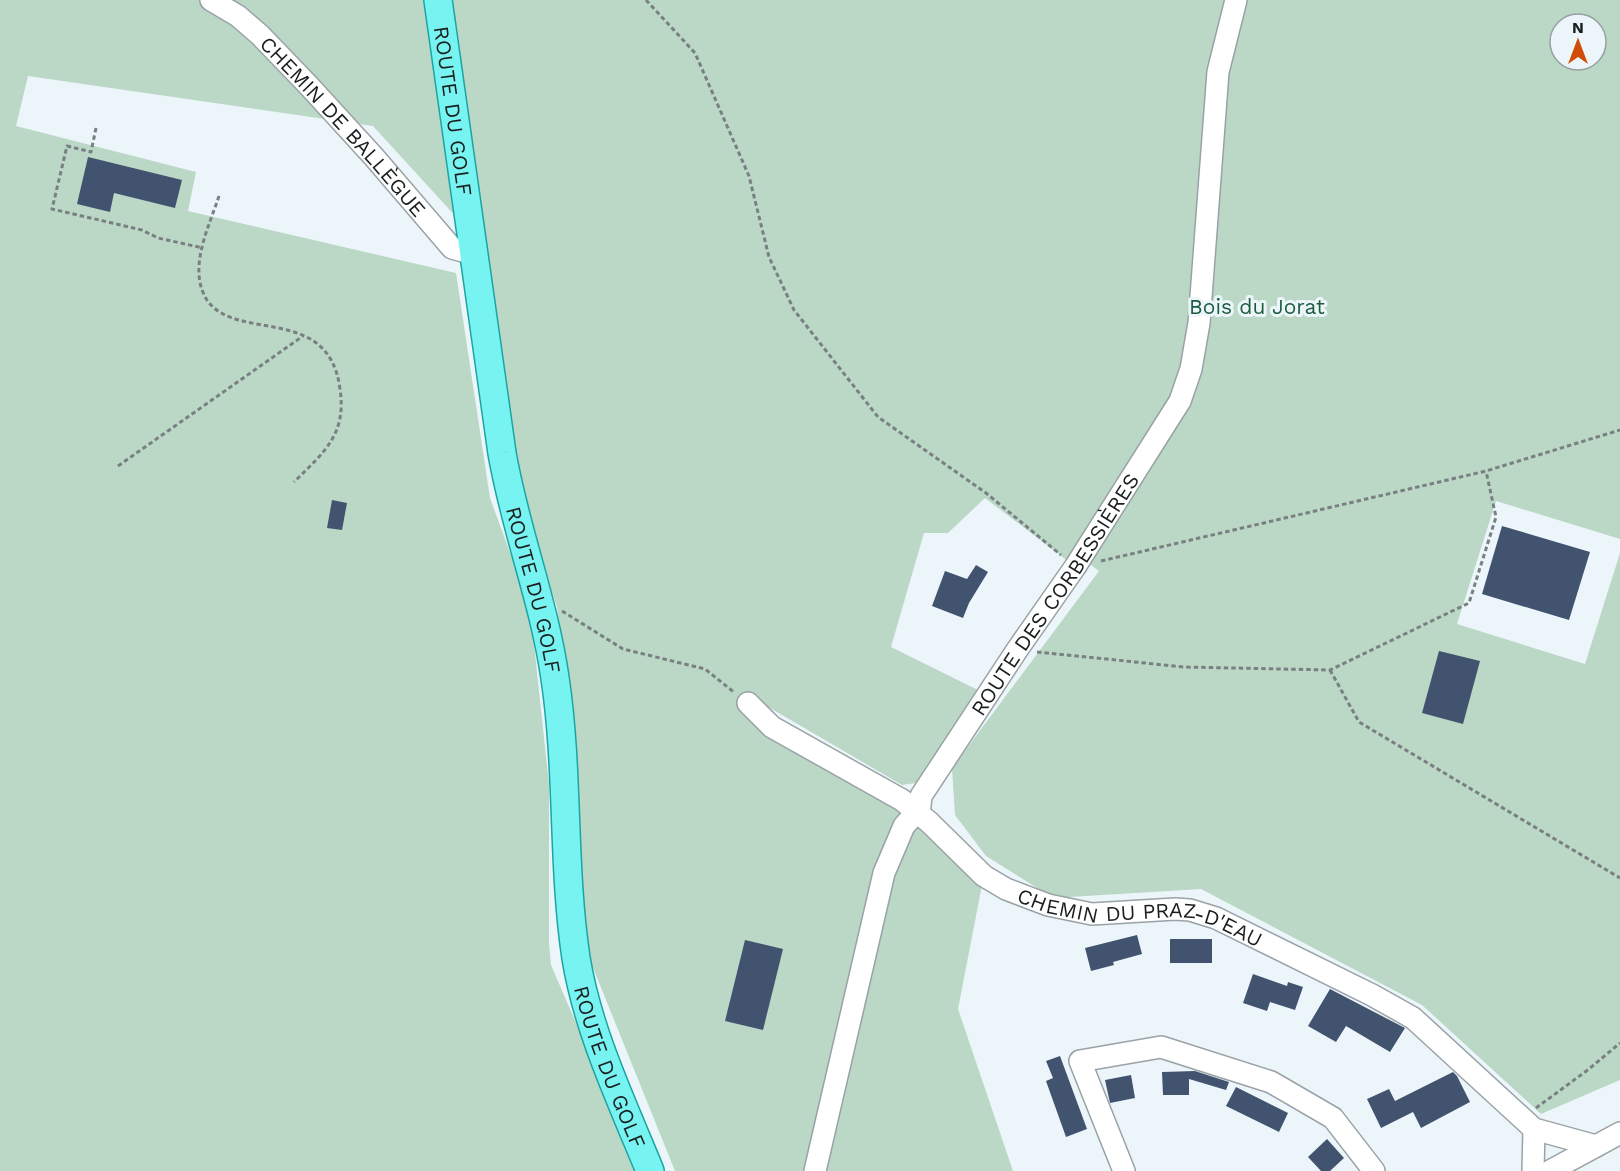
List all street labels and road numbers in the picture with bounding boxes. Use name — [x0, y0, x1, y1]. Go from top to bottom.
street label: ROUTE DU GOLF — [429, 24, 478, 197]
street label: CHEMIN DE BALLÈGUE — [255, 31, 432, 221]
street label: ROUTE DES CORBESSIÈRES — [965, 468, 1144, 720]
street label: ROUTE DU GOLF — [501, 504, 567, 675]
street label: CHEMIN DU PRAZ-D'EAU — [1014, 882, 1267, 952]
street label: ROUTE DU GOLF — [569, 983, 652, 1152]

